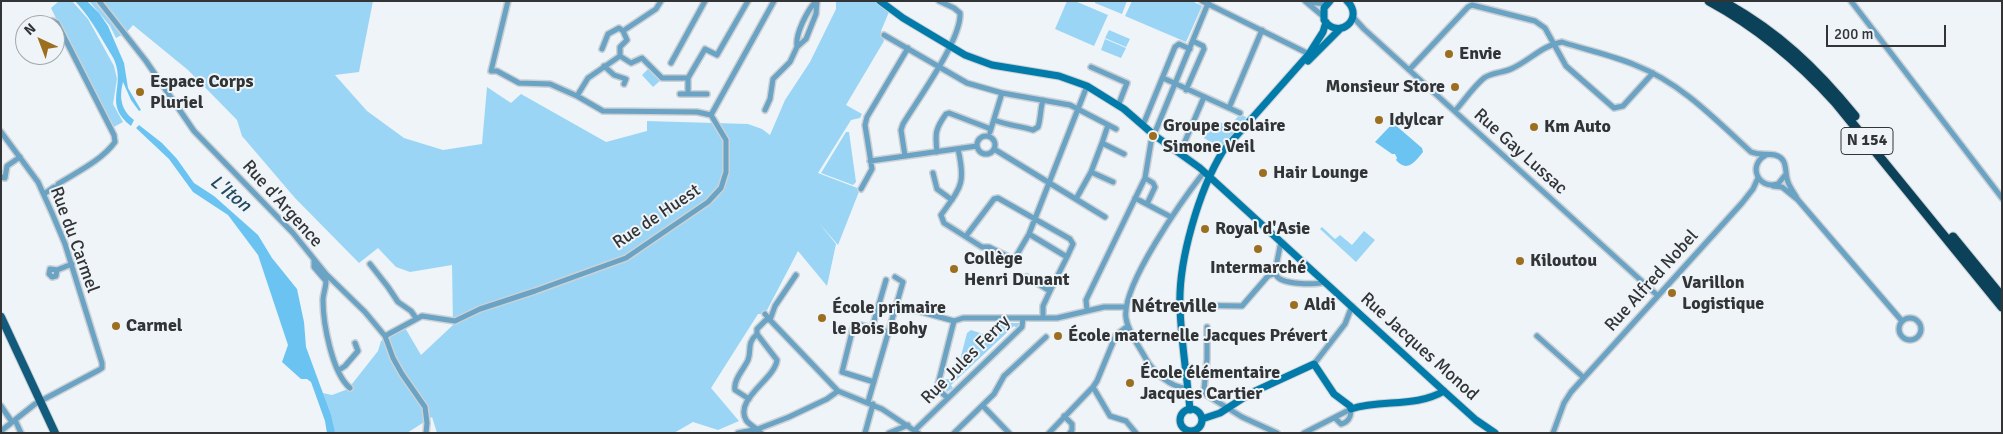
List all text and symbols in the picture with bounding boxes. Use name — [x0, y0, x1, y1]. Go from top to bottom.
north arrow — [15, 15, 65, 65]
scale bar — [1828, 15, 1948, 47]
text: N — [21, 20, 39, 39]
text: 200 m — [1834, 25, 1874, 43]
place label: Envie — [1459, 43, 1502, 65]
marker: Envie — [1443, 48, 1455, 60]
place label: Espace Corps Pluriel — [150, 71, 253, 114]
place label: Monsieur Store — [1326, 76, 1445, 98]
marker: Monsieur Store — [1449, 81, 1461, 93]
marker: Espace Corps Pluriel — [134, 86, 146, 98]
street label: Rue Gay Lussac — [1469, 104, 1571, 200]
place label: Idylcar — [1389, 109, 1444, 131]
marker: Idylcar — [1373, 114, 1385, 126]
place label: Groupe scolaire Simone Veil — [1163, 115, 1285, 158]
place label: Km Auto — [1544, 116, 1611, 138]
marker: Km Auto — [1528, 121, 1540, 133]
road number: N 154 — [1841, 128, 1893, 154]
marker: Groupe scolaire Simone Veil — [1147, 130, 1159, 142]
street label: Rue d'Argence — [237, 156, 327, 252]
place label: Hair Lounge — [1273, 162, 1368, 184]
marker: Hair Lounge — [1257, 167, 1269, 179]
water label: L'Iton — [205, 171, 255, 217]
street label: Rue de Huest — [609, 180, 705, 254]
street label: Rue du Carmel — [45, 184, 103, 296]
place label: Royal d'Asie — [1215, 218, 1310, 240]
marker: Royal d'Asie — [1199, 223, 1211, 235]
street label: Rue Alfred Nobel — [1601, 226, 1703, 336]
marker: Intermarché — [1252, 243, 1264, 255]
place label: Collège Henri Dunant — [964, 248, 1070, 290]
place label: Kiloutou — [1530, 250, 1597, 272]
marker: Kiloutou — [1514, 255, 1526, 267]
place label: Intermarché — [1210, 257, 1306, 279]
marker: Collège Henri Dunant — [948, 263, 960, 275]
place label: Varillon Logistique — [1682, 272, 1764, 314]
marker: Varillon Logistique — [1666, 287, 1678, 299]
street label: Rue Jacques Monod — [1356, 288, 1482, 406]
place label: Aldi — [1304, 294, 1336, 316]
district label: Nétreville — [1131, 295, 1217, 319]
place label: École primaire le Bois Bohy — [832, 297, 946, 340]
marker: Aldi — [1288, 299, 1300, 311]
street label: Rue Jules Ferry — [917, 311, 1015, 409]
marker: École primaire le Bois Bohy — [816, 312, 828, 324]
place label: Carmel — [126, 315, 182, 337]
marker: Carmel — [110, 320, 122, 332]
place label: École maternelle Jacques Prévert — [1068, 325, 1327, 347]
marker: École maternelle Jacques Prévert — [1052, 330, 1064, 342]
place label: École élémentaire Jacques Cartier — [1140, 362, 1280, 404]
marker: École élémentaire Jacques Cartier — [1124, 377, 1136, 389]

